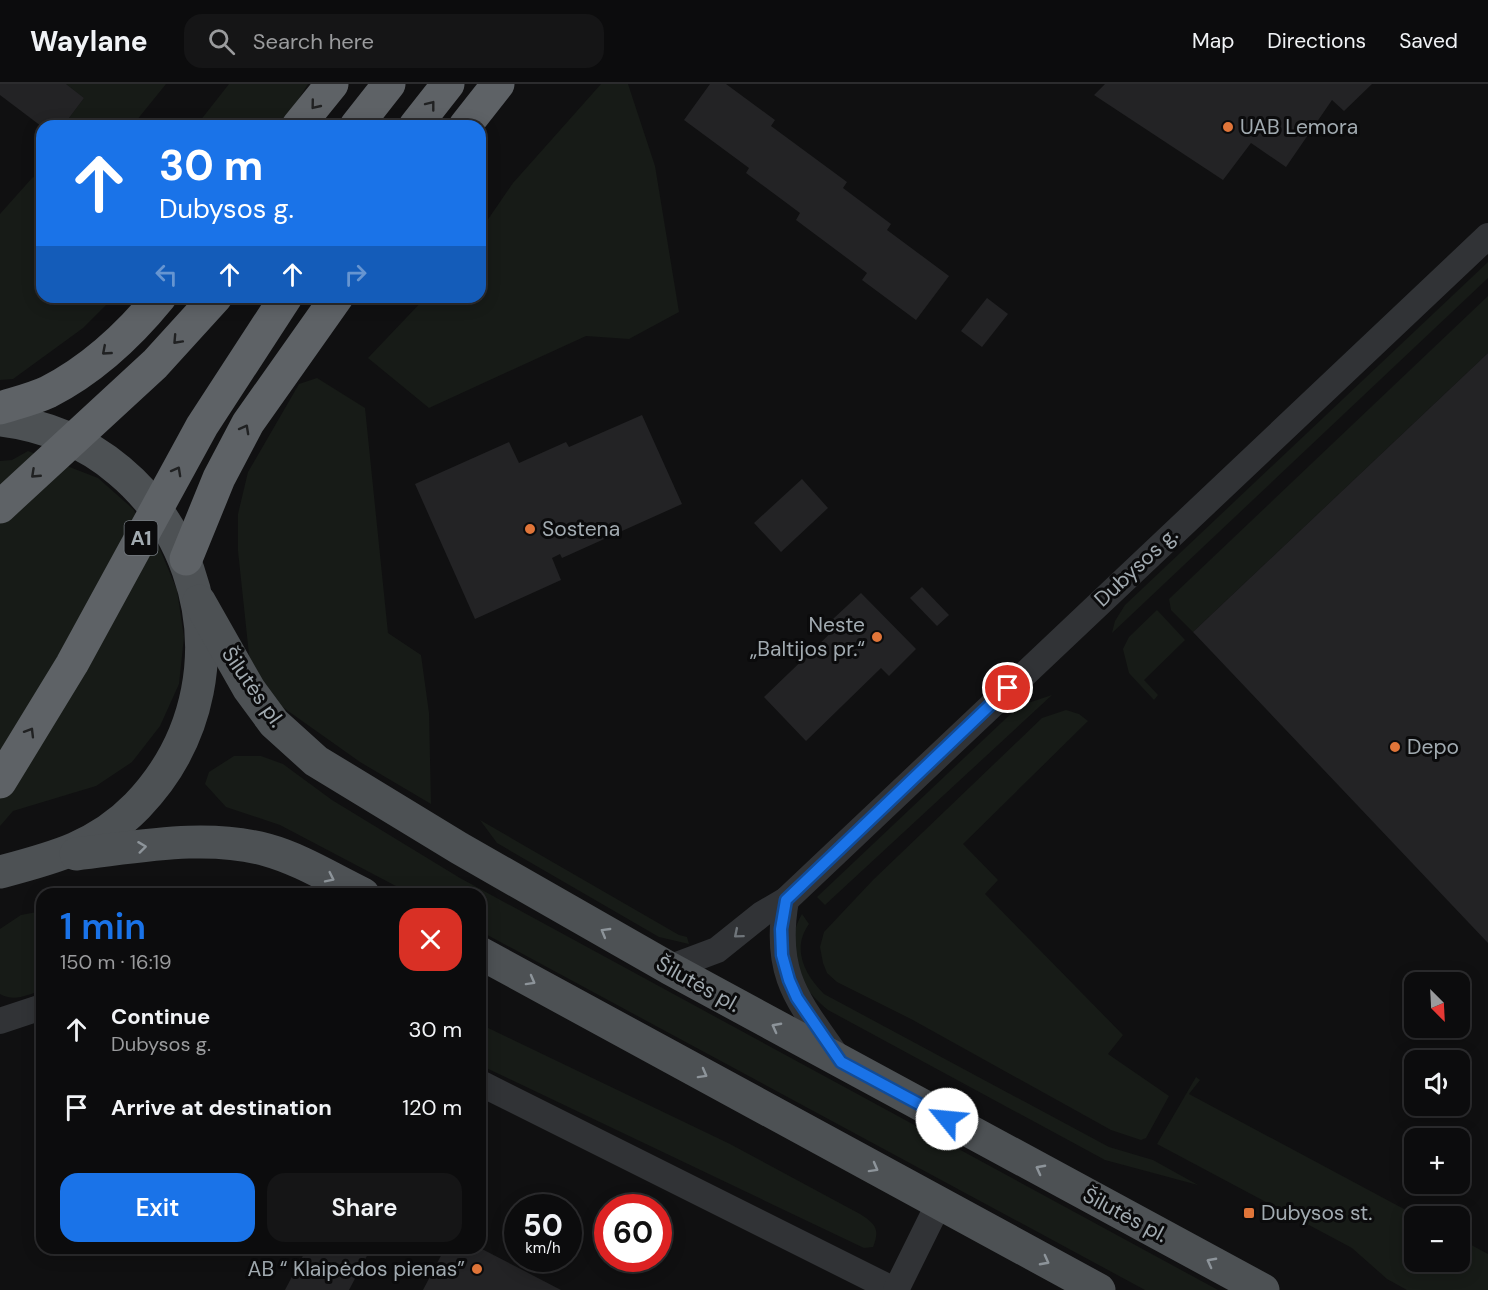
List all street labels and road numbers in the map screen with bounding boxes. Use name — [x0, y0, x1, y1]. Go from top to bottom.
road number: A1 — [124, 521, 158, 555]
street label: Dubysos g. — [1088, 521, 1184, 613]
street label: Šilutės pl. — [215, 641, 291, 733]
street label: Šilutės pl. — [651, 949, 745, 1019]
street label: Šilutės pl. — [1078, 1181, 1172, 1249]

